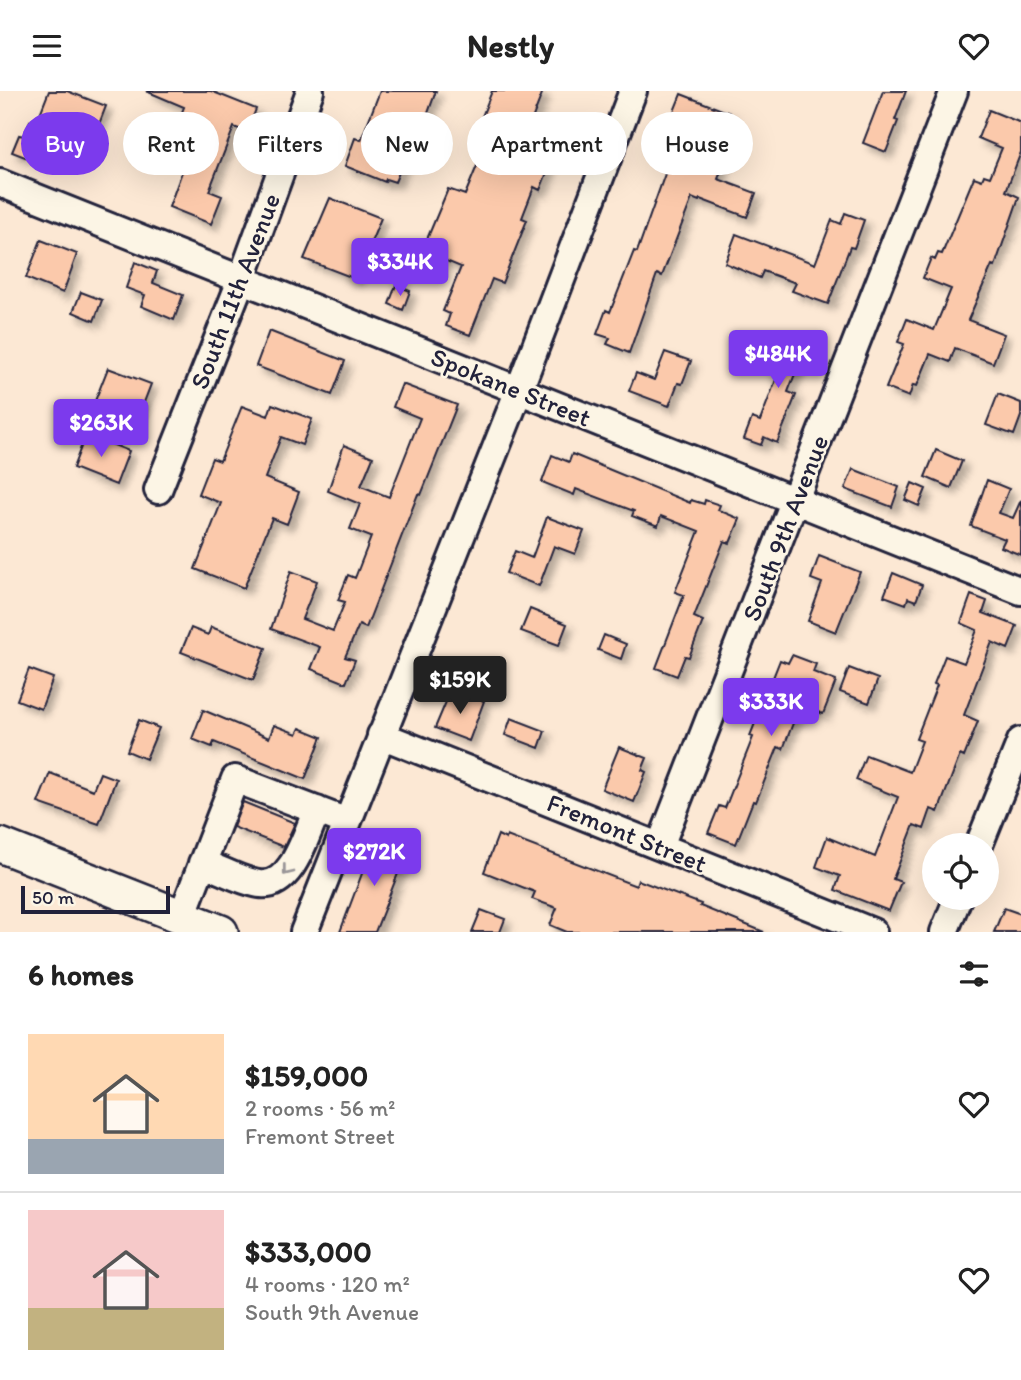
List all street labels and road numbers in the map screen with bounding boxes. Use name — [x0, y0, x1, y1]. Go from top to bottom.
street label: South 11th Avenue — [183, 188, 287, 394]
street label: Spokane Street — [426, 340, 596, 434]
street label: South 9th Avenue — [735, 430, 835, 626]
street label: Fremont Street — [542, 786, 712, 880]

